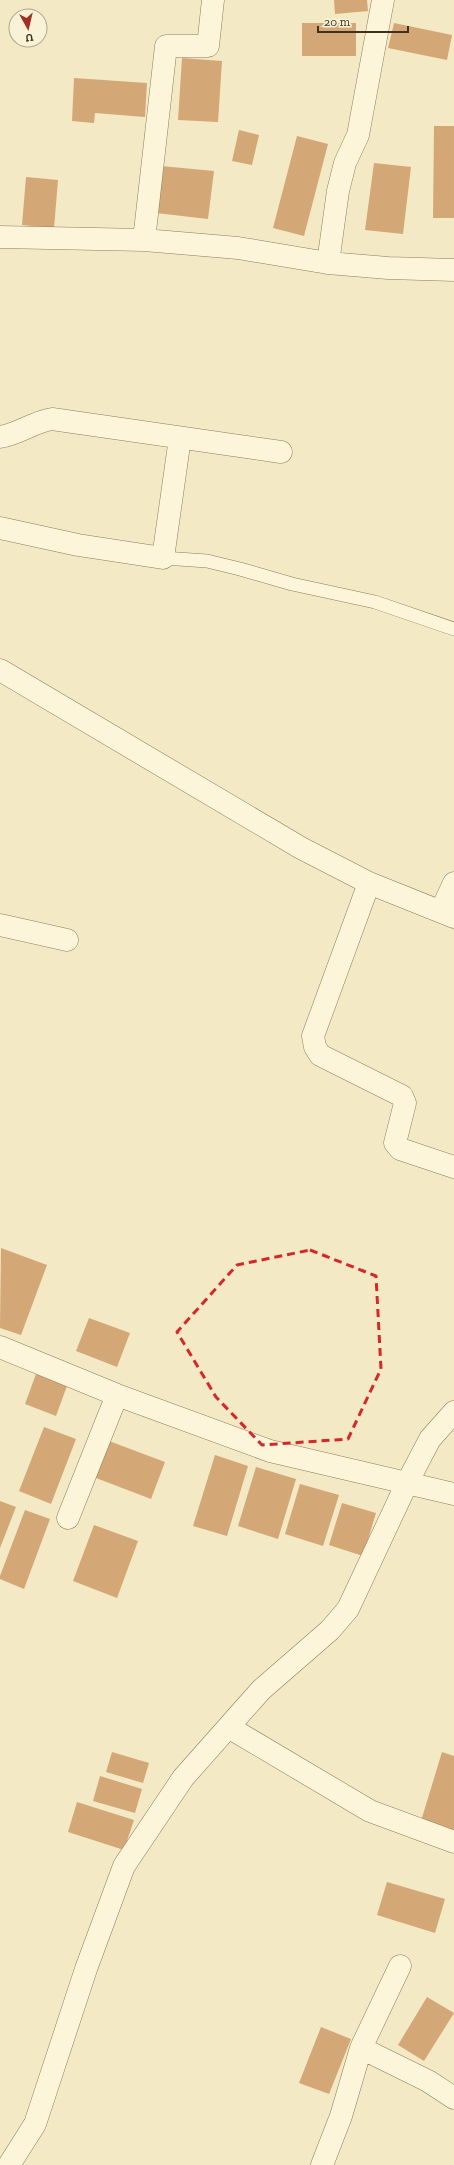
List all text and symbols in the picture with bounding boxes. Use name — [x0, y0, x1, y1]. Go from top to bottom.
north arrow — [8, 8, 48, 48]
scale bar — [318, 8, 408, 34]
text: 20 m — [324, 15, 351, 29]
text: U — [24, 30, 34, 44]

